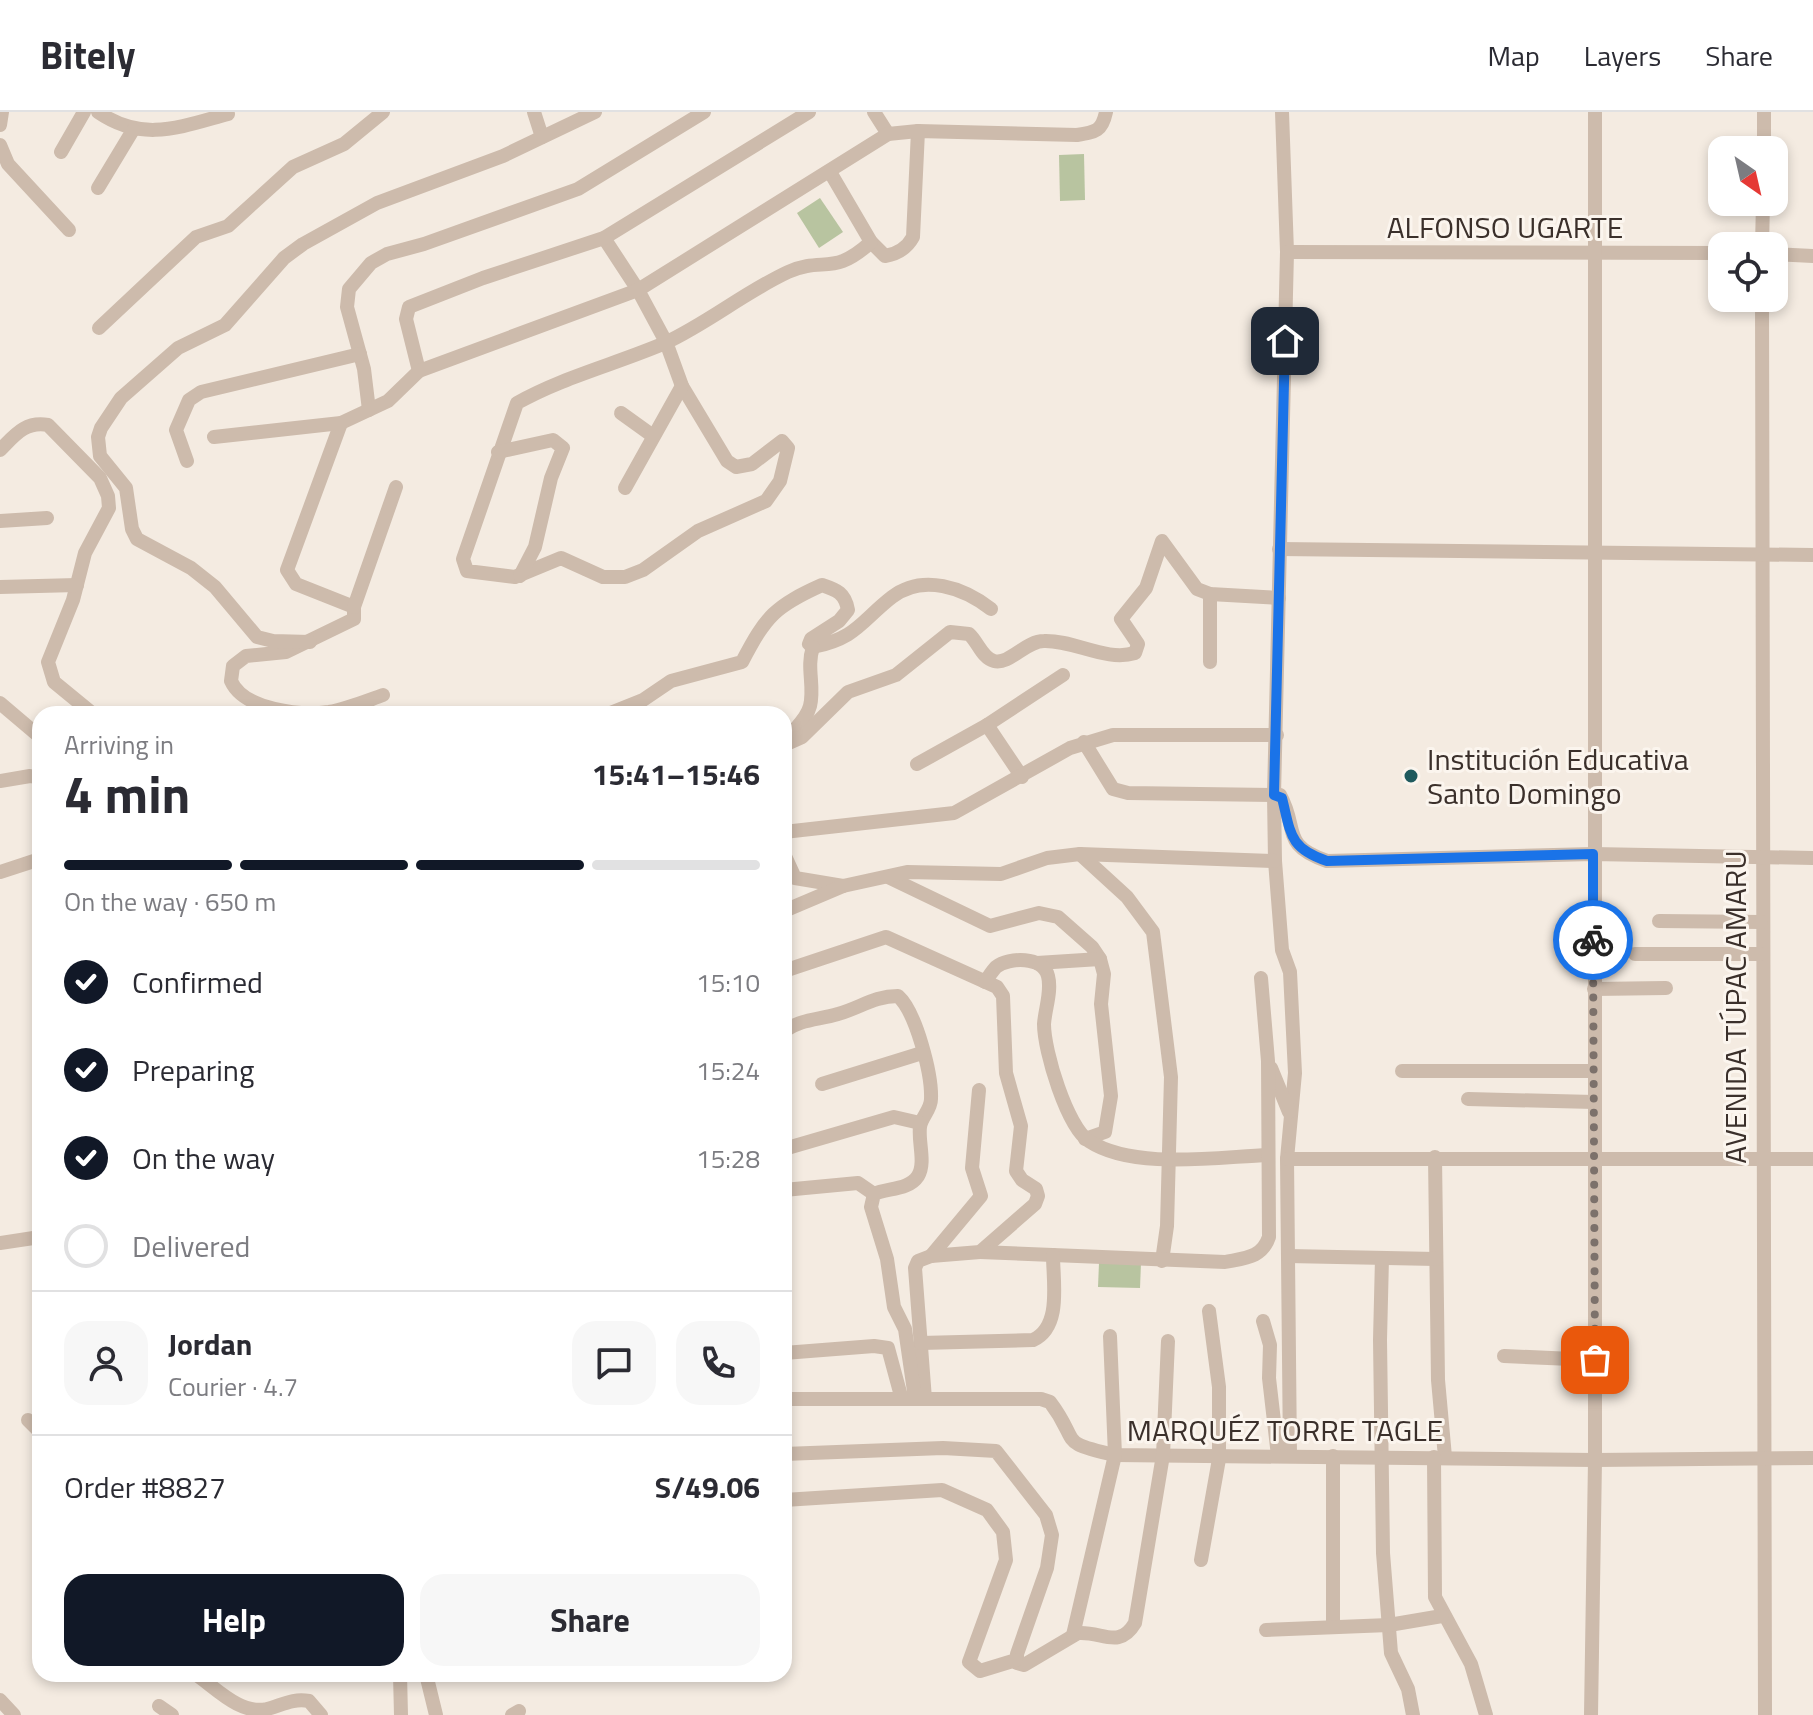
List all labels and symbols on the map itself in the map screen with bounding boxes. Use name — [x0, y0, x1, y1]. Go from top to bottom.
north arrow — [1708, 136, 1788, 216]
street label: ALFONSO UGARTE — [1387, 204, 1623, 250]
pin — [1251, 307, 1319, 375]
place label: Institución Educativa Santo Domingo — [1427, 736, 1689, 816]
marker: Institución Educativa Santo Domingo — [1402, 767, 1420, 785]
street label: AVENIDA TÚPAC AMARU — [1712, 850, 1758, 1164]
courier — [1553, 900, 1633, 980]
pin — [1561, 1326, 1629, 1394]
street label: MARQUÉZ TORRE TAGLE — [1127, 1407, 1443, 1453]

